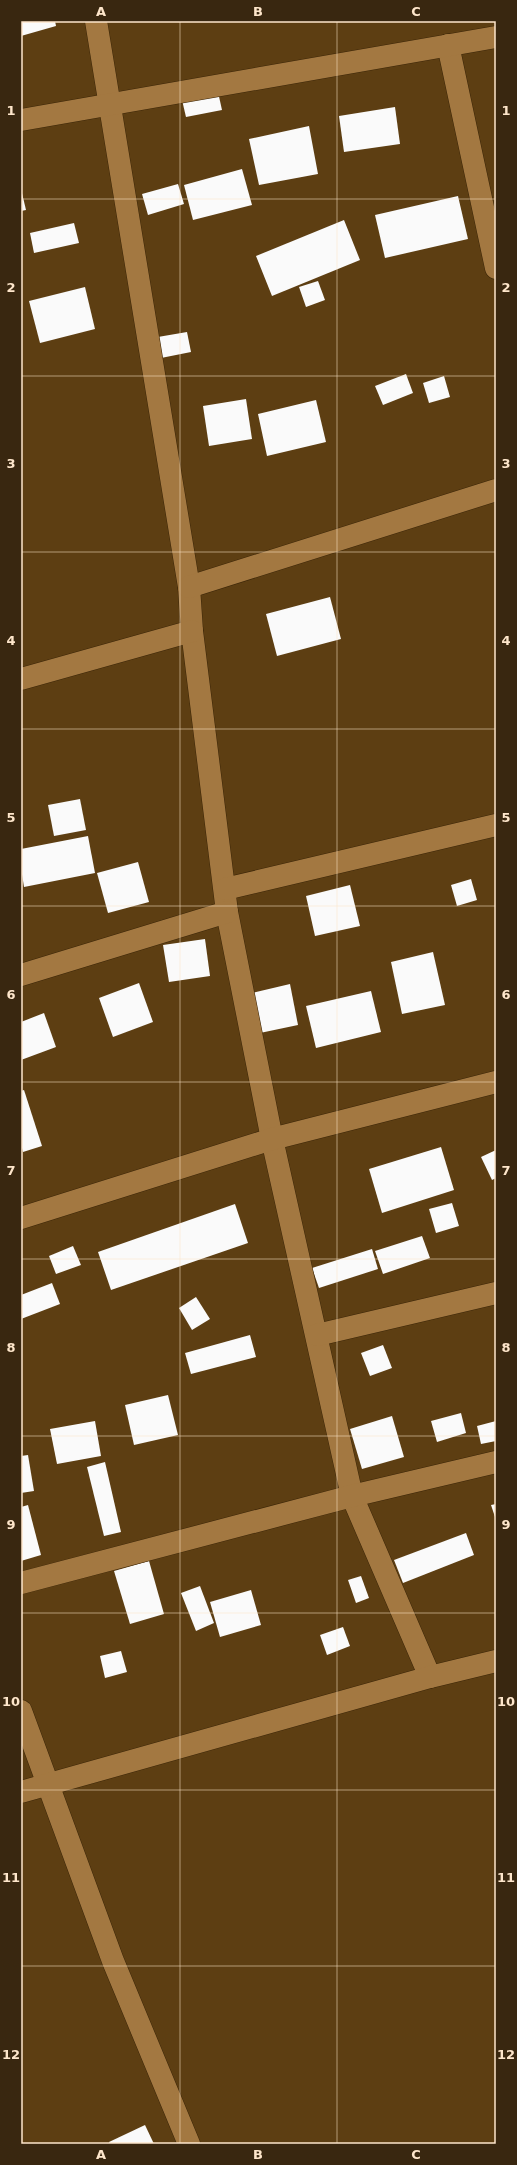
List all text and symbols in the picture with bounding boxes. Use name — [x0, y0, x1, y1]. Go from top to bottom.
text: A — [96, 4, 106, 19]
text: B — [253, 4, 263, 19]
text: C — [411, 4, 421, 19]
text: 1 — [6, 103, 16, 118]
text: 1 — [501, 103, 511, 118]
text: 2 — [6, 280, 16, 295]
text: 2 — [501, 280, 511, 295]
text: 3 — [6, 456, 16, 471]
text: 3 — [501, 456, 511, 471]
text: 4 — [6, 633, 16, 648]
text: 4 — [501, 633, 511, 648]
text: 5 — [6, 810, 16, 825]
text: 5 — [501, 810, 511, 825]
text: 6 — [6, 987, 16, 1002]
text: 6 — [501, 987, 511, 1002]
text: 7 — [6, 1163, 16, 1178]
text: 7 — [501, 1163, 511, 1178]
text: 8 — [6, 1340, 16, 1355]
text: 8 — [501, 1340, 511, 1355]
text: 9 — [6, 1517, 16, 1532]
text: 9 — [501, 1517, 511, 1532]
text: 10 — [2, 1694, 20, 1709]
text: 10 — [497, 1694, 515, 1709]
text: 11 — [2, 1870, 20, 1885]
text: 11 — [497, 1870, 515, 1885]
text: 12 — [2, 2047, 20, 2062]
text: 12 — [497, 2047, 515, 2062]
text: A — [96, 2147, 106, 2162]
text: B — [253, 2147, 263, 2162]
text: C — [411, 2147, 421, 2162]

